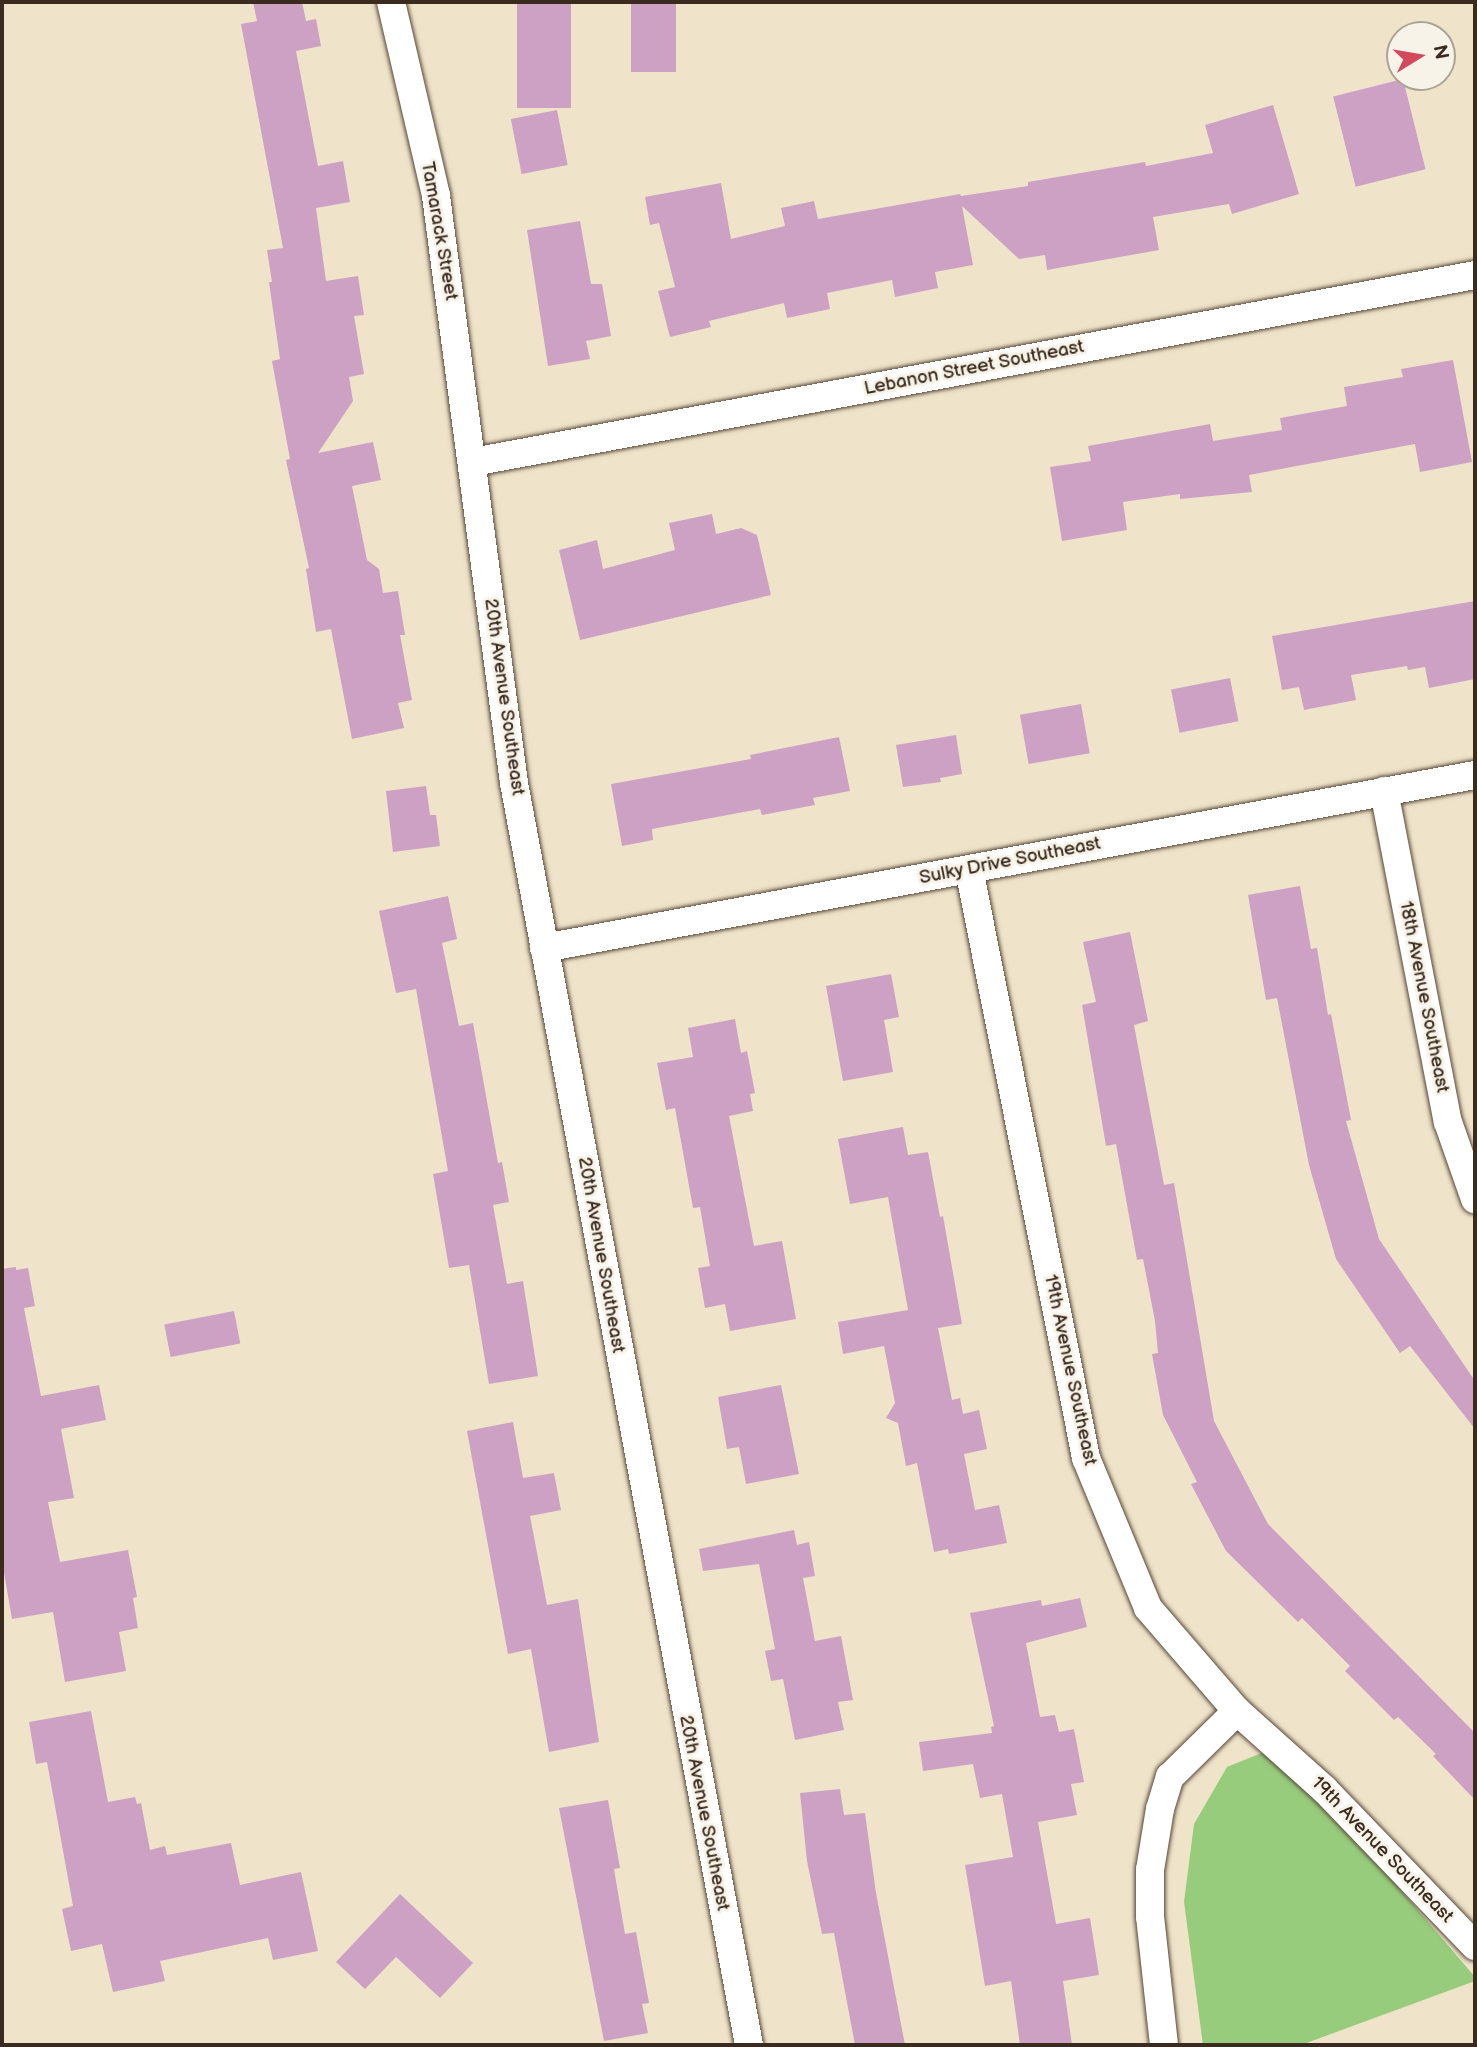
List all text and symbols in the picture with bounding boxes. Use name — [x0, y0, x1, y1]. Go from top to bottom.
north arrow — [1386, 21, 1456, 91]
text: N — [1427, 43, 1453, 61]
street label: Tamarack Street — [416, 160, 462, 302]
street label: Lebanon Street Southeast — [862, 335, 1086, 401]
street label: 20th Avenue Southeast — [479, 597, 529, 797]
street label: Sulky Drive Southeast — [917, 832, 1103, 890]
street label: 18th Avenue Southeast — [1394, 899, 1454, 1095]
street label: 20th Avenue Southeast — [572, 1155, 630, 1355]
street label: 19th Avenue Southeast — [1039, 1272, 1101, 1468]
street label: 20th Avenue Southeast — [674, 1713, 734, 1913]
street label: 19th Avenue Southeast — [1306, 1772, 1458, 1928]

